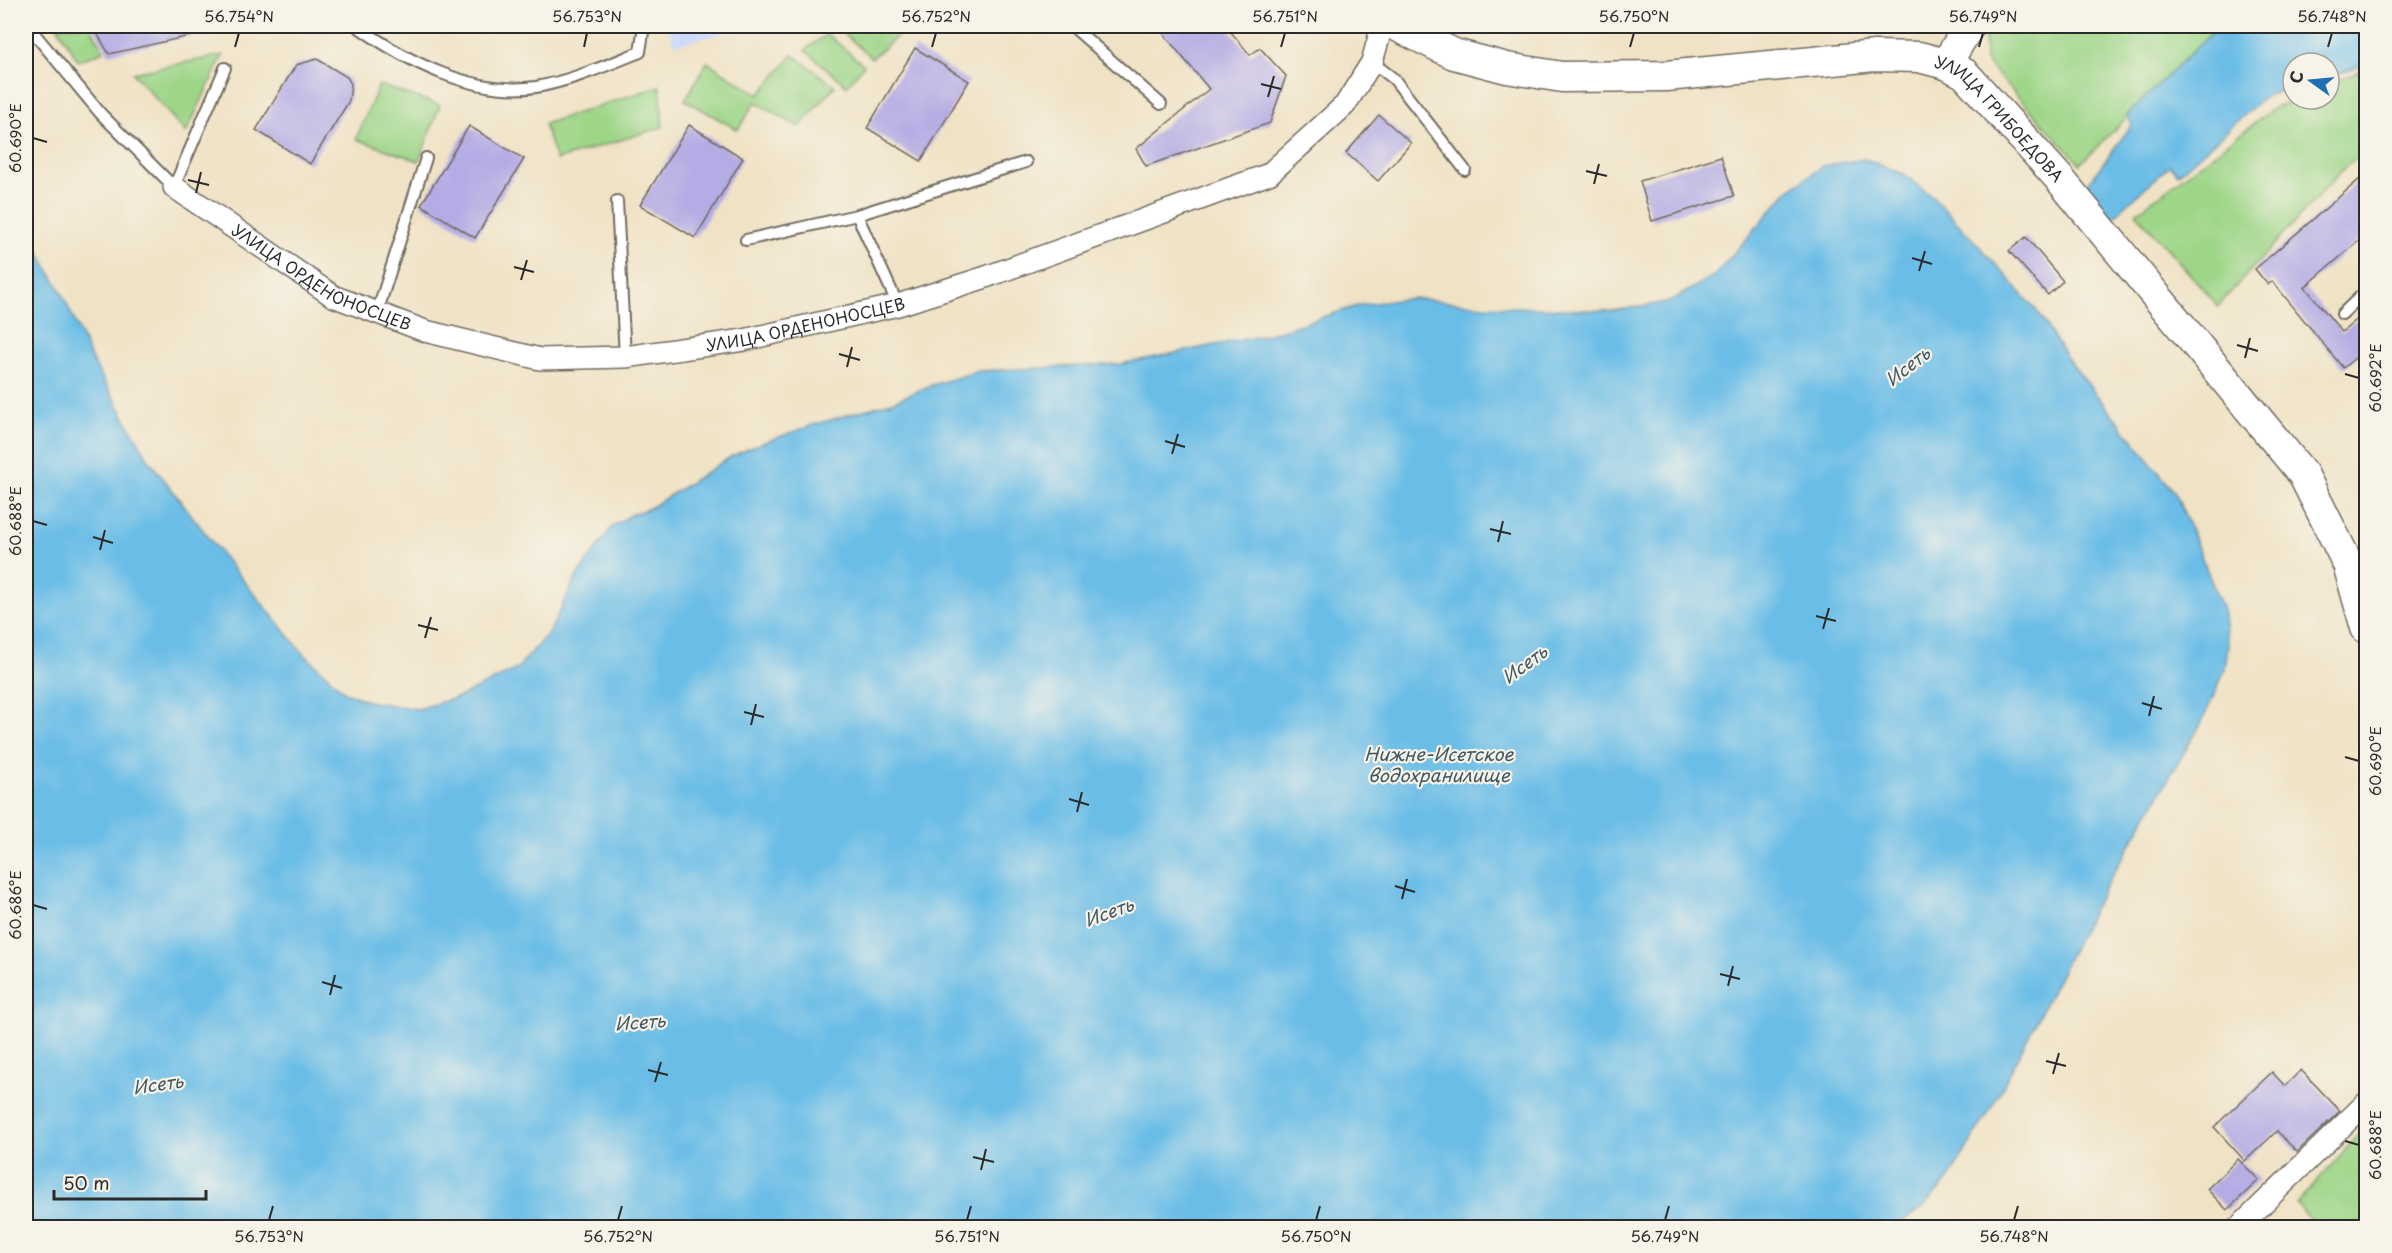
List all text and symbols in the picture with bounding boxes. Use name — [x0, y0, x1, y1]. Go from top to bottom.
text: 56.754°N — [204, 4, 274, 27]
text: 56.753°N — [552, 4, 622, 27]
text: 56.752°N — [901, 4, 971, 27]
text: 56.751°N — [1252, 4, 1318, 27]
text: 56.750°N — [1598, 4, 1670, 27]
text: 56.749°N — [1948, 4, 2018, 27]
text: 56.748°N — [2297, 4, 2367, 27]
street label: УЛИЦА ГРИБОЕДОВА — [1933, 49, 2070, 187]
north arrow — [2281, 51, 2341, 111]
text: С — [2282, 68, 2309, 86]
text: 60.690°E — [3, 103, 26, 173]
street label: УЛИЦА ОРДЕНОНОСЦЕВ — [228, 217, 415, 336]
street label: УЛИЦА ОРДЕНОНОСЦЕВ — [704, 291, 908, 356]
water label: Исеть — [1879, 339, 1936, 392]
text: 60.692°E — [2363, 343, 2386, 413]
text: 60.688°E — [3, 486, 26, 556]
water label: Исеть — [1496, 637, 1553, 690]
text: 60.690°E — [2363, 726, 2386, 796]
water label: Нижне-Исетское водохранилище — [1364, 740, 1515, 788]
text: 60.686°E — [3, 870, 26, 940]
water label: Исеть — [1080, 890, 1138, 933]
water label: Исеть — [614, 1006, 667, 1037]
water label: Исеть — [131, 1067, 186, 1100]
text: 60.688°E — [2363, 1110, 2386, 1180]
scale bar — [54, 1163, 206, 1201]
text: 50 m — [63, 1169, 110, 1196]
text: 56.753°N — [234, 1224, 304, 1247]
text: 56.752°N — [583, 1224, 653, 1247]
text: 56.751°N — [934, 1224, 1000, 1247]
text: 56.750°N — [1280, 1224, 1352, 1247]
text: 56.749°N — [1630, 1224, 1700, 1247]
text: 56.748°N — [1979, 1224, 2049, 1247]

